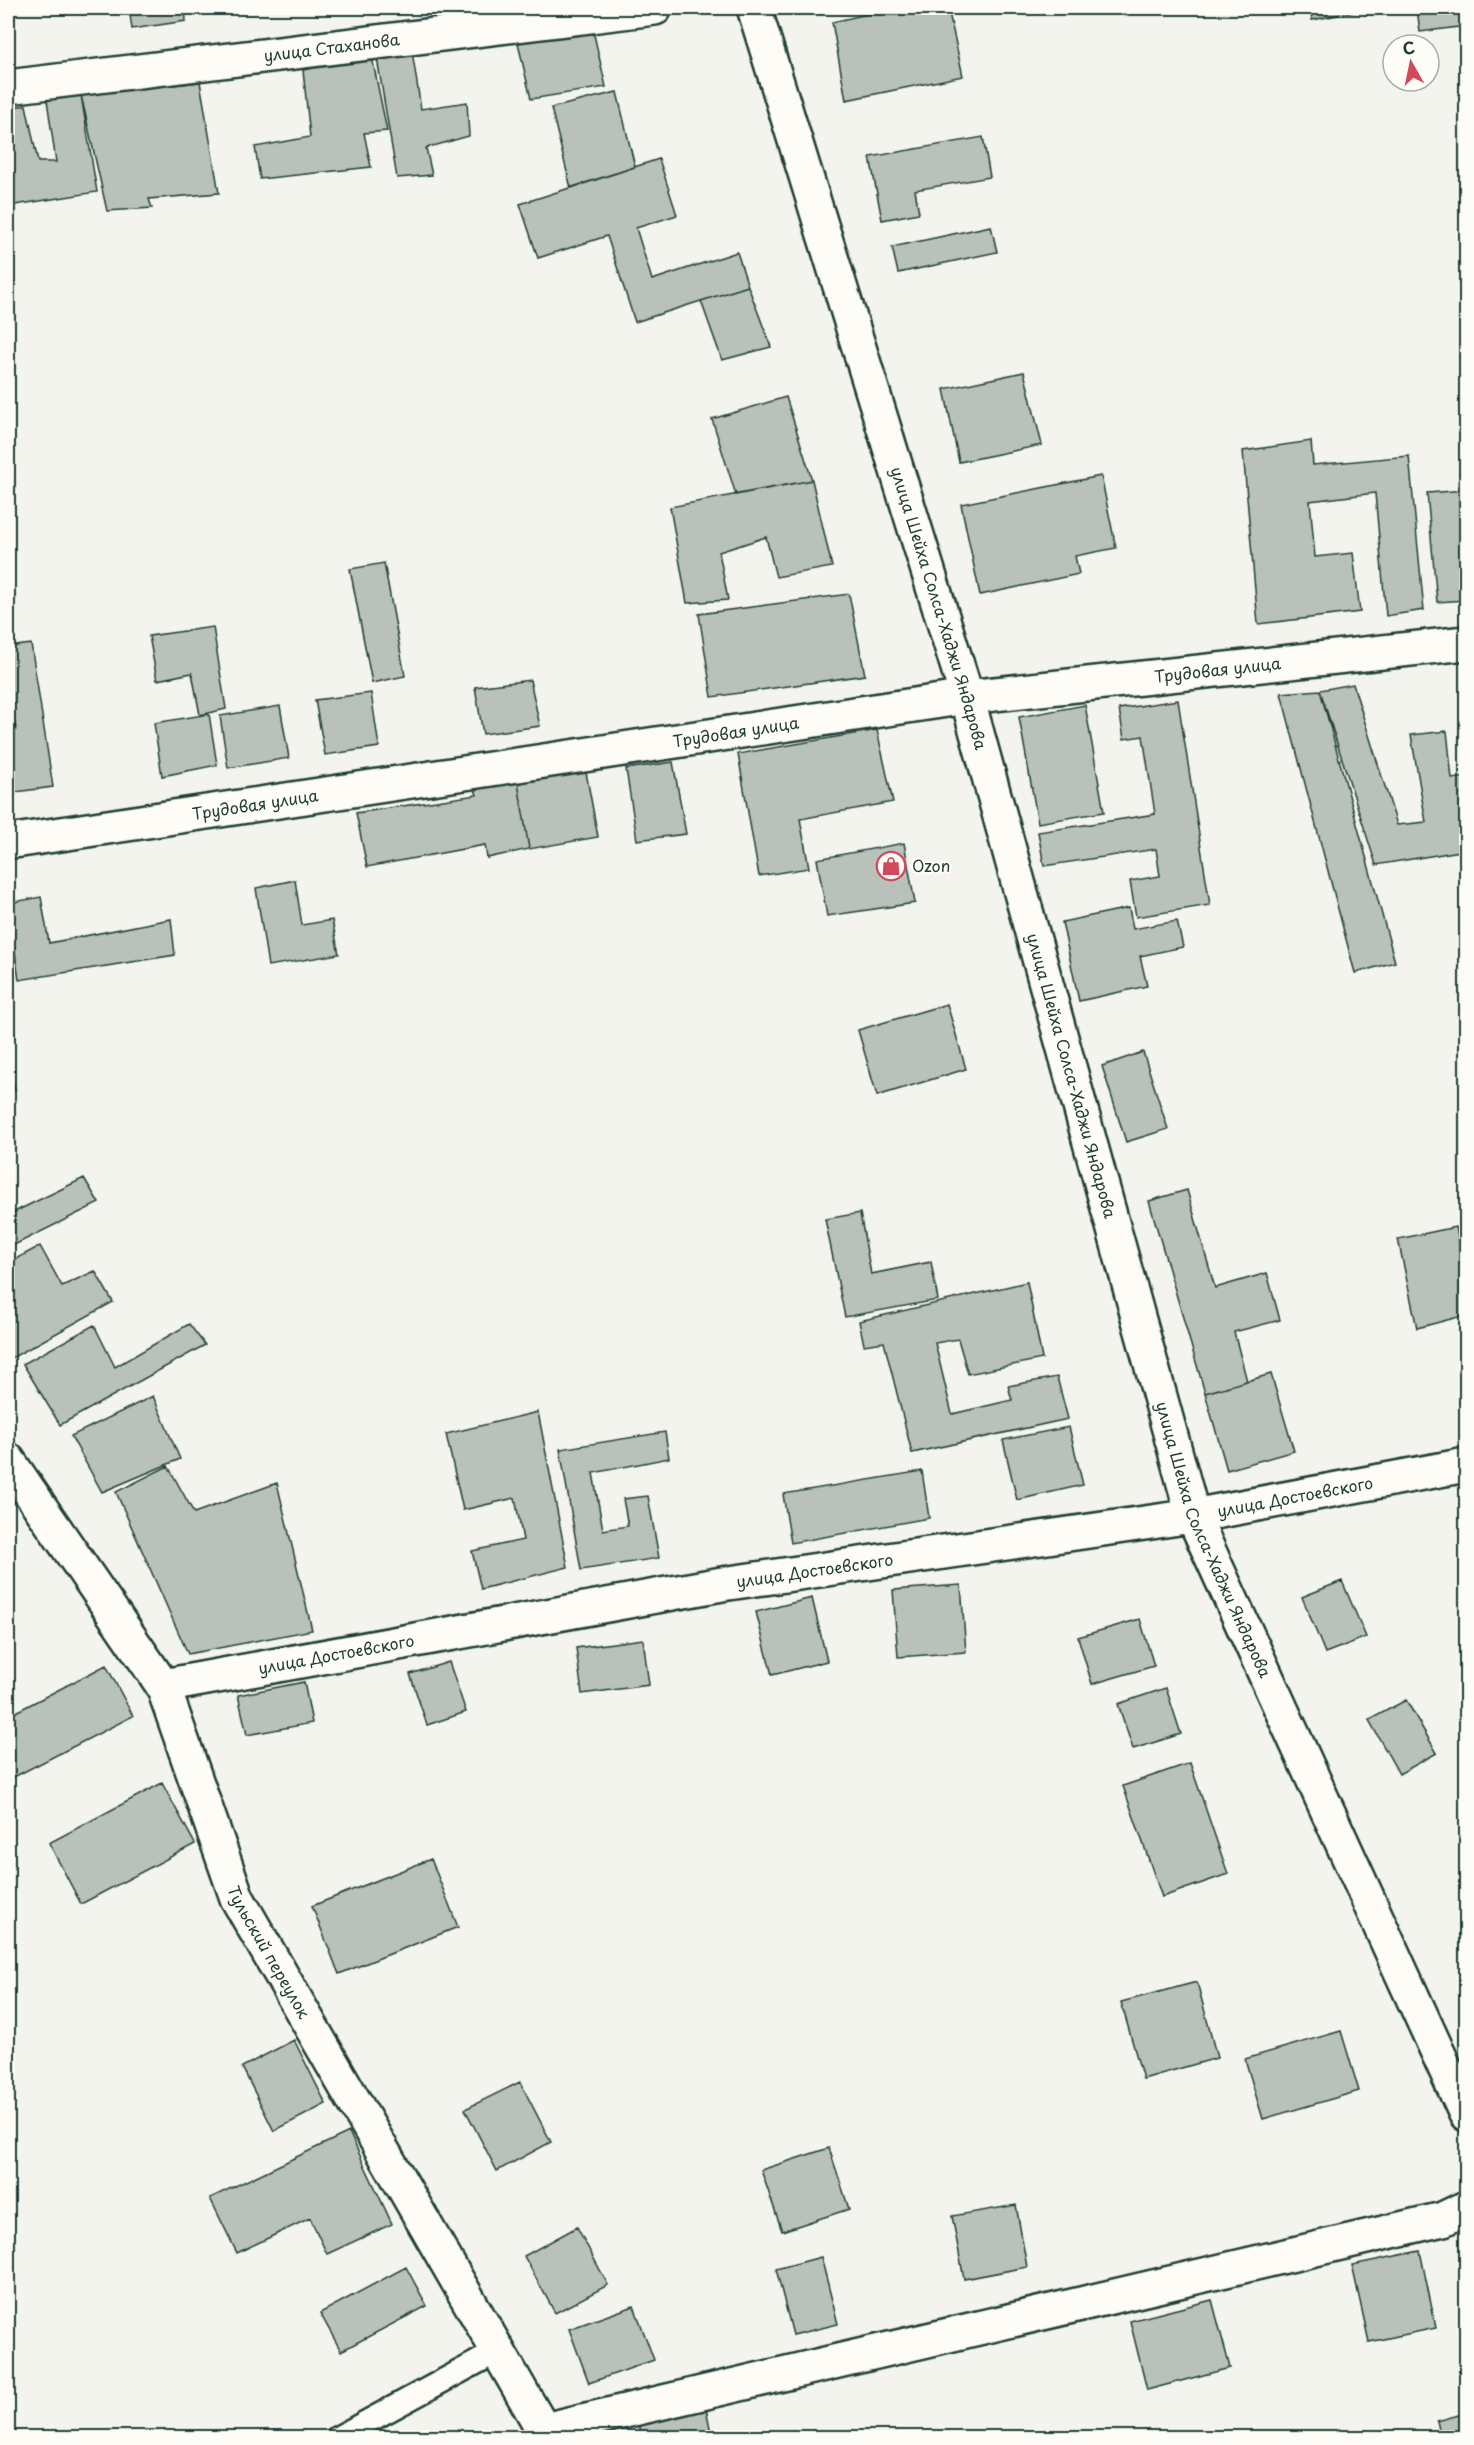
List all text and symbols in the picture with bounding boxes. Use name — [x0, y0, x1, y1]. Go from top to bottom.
street label: улица Стаханова — [262, 26, 401, 67]
north arrow — [1381, 33, 1441, 93]
text: С — [1401, 34, 1416, 60]
street label: улица Шейха Солса-Хаджи Яндарова — [885, 463, 994, 752]
street label: Трудовая улица — [1153, 650, 1282, 688]
street label: Трудовая улица — [671, 710, 800, 752]
street label: Трудовая улица — [190, 782, 320, 825]
shop icon: Ozon — [875, 850, 907, 882]
place label: Ozon — [912, 853, 950, 877]
street label: улица Шейха Солса-Хаджи Яндарова — [1022, 930, 1123, 1221]
street label: улица Шейха Солса-Хаджи Яндарова — [1151, 1399, 1278, 1681]
street label: улица Достоевского — [1215, 1470, 1375, 1522]
street label: улица Достоевского — [735, 1546, 895, 1593]
street label: улица Достоевского — [256, 1627, 416, 1679]
street label: Тульский переулок — [222, 1882, 317, 2023]

